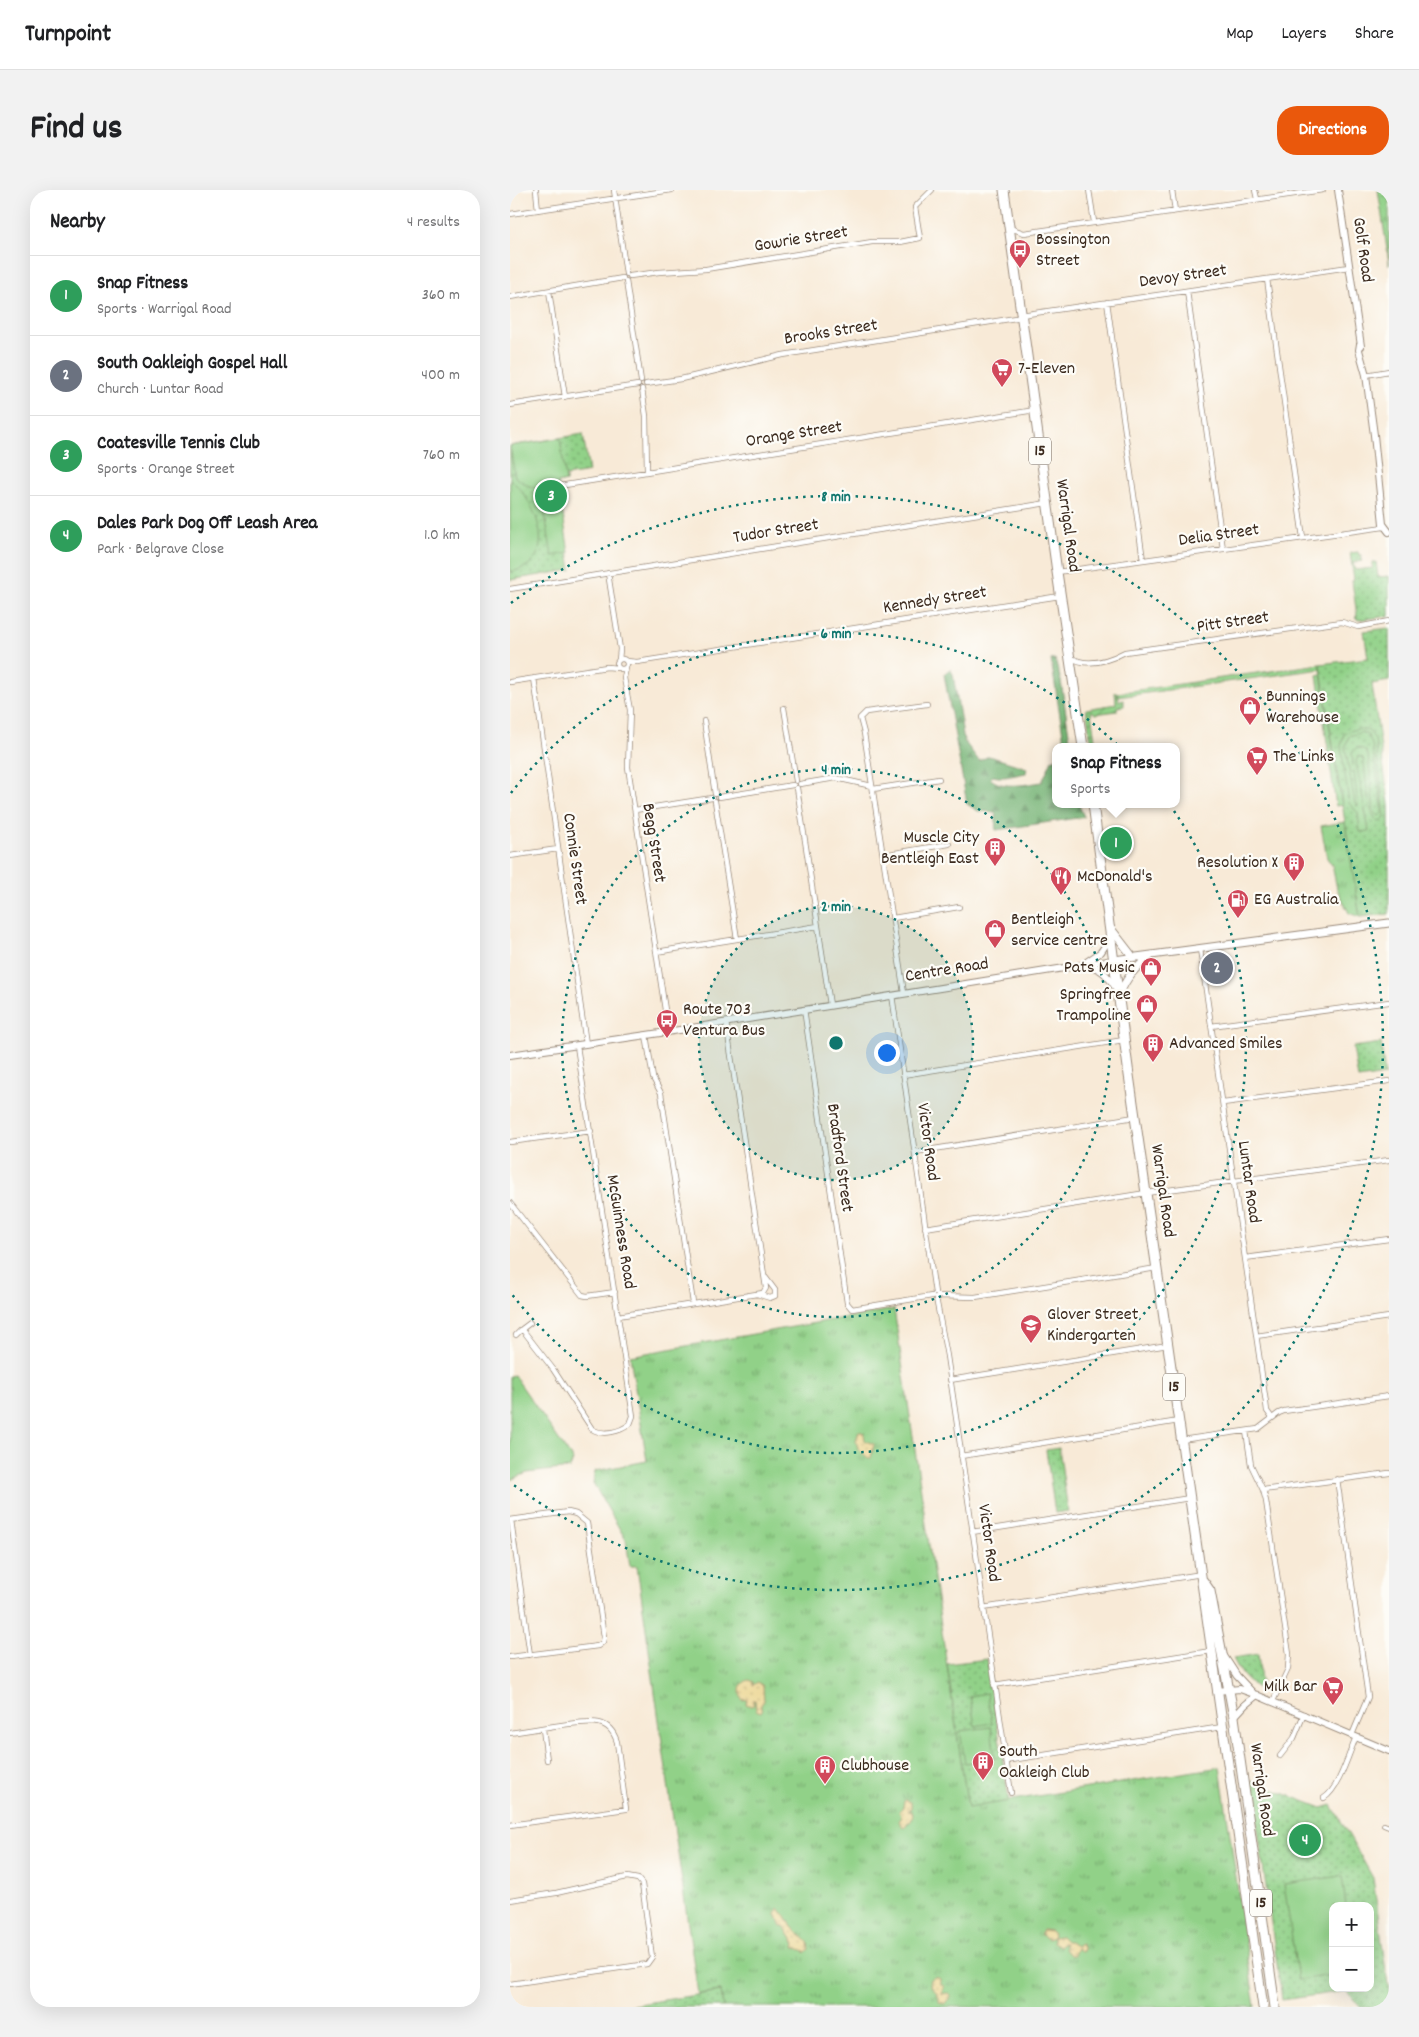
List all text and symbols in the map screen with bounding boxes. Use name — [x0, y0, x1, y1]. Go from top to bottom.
text: Turnpoint — [25, 18, 111, 52]
text: Map — [1226, 22, 1253, 47]
text: Layers — [1281, 22, 1327, 47]
text: Share — [1355, 22, 1394, 47]
text: Find us — [30, 105, 122, 155]
button: Directions — [1277, 106, 1389, 155]
text: Nearby — [50, 208, 105, 238]
text: 4 results — [407, 211, 460, 234]
street label: Golf Road — [1345, 216, 1379, 284]
street label: Gowrie Street — [752, 220, 850, 260]
place label: Bossington Street — [1036, 228, 1110, 274]
bus stop icon: Bossington Street — [1008, 238, 1032, 269]
street label: Devoy Street — [1138, 258, 1229, 295]
text: Snap Fitness — [97, 271, 188, 298]
text: 1 — [64, 284, 68, 307]
text: 360 m — [422, 284, 460, 307]
text: Sports · Warrigal Road — [97, 298, 232, 321]
street label: Brooks Street — [783, 313, 880, 353]
text: South Oakleigh Gospel Hall — [97, 351, 287, 378]
supermarket icon: 7-Eleven — [990, 357, 1014, 388]
place label: 7-Eleven — [1018, 357, 1075, 382]
text: 2 — [63, 364, 70, 387]
text: 400 m — [421, 364, 460, 387]
text: Church · Luntar Road — [97, 378, 224, 401]
street label: Orange Street — [744, 415, 844, 455]
text: Coatesville Tennis Club — [97, 431, 260, 458]
road number: 15 — [1029, 438, 1051, 464]
text: 3 — [62, 444, 70, 467]
text: 760 m — [423, 444, 460, 467]
text: Sports · Orange Street — [97, 458, 235, 481]
pin: 3 — [535, 477, 567, 515]
street label: Warrigal Road — [1048, 478, 1086, 574]
text: 8 min — [821, 487, 851, 509]
text: Dales Park Dog Off Leash Area — [97, 511, 318, 538]
street label: Tudor Street — [732, 513, 821, 551]
street label: Delia Street — [1177, 518, 1261, 554]
text: 4 — [63, 524, 69, 547]
text: 1.0 km — [424, 524, 460, 547]
text: Park · Belgrave Close — [97, 538, 224, 561]
street label: Kennedy Street — [881, 580, 989, 622]
street label: Pitt Street — [1195, 606, 1271, 640]
text: 6 min — [821, 624, 851, 646]
place label: Bunnings Warehouse — [1266, 685, 1339, 731]
shop icon: Bunnings Warehouse — [1238, 695, 1262, 726]
popup — [1052, 743, 1180, 808]
supermarket icon: The Links — [1245, 745, 1269, 776]
place label: The Links — [1273, 745, 1334, 770]
text: Snap Fitness — [1070, 751, 1162, 778]
text: 4 min — [821, 760, 851, 782]
text: Sports — [1070, 778, 1111, 801]
street label: Begg Street — [634, 801, 672, 885]
street label: Connie Street — [555, 811, 593, 907]
pin: 1 — [1100, 824, 1132, 862]
place label: Muscle City Bentleigh East — [881, 826, 980, 872]
building icon: Muscle City Bentleigh East — [983, 836, 1007, 867]
place label: Resolution X — [1197, 851, 1278, 876]
building icon: Resolution X — [1282, 851, 1306, 882]
restaurant icon: McDonald's — [1049, 865, 1073, 896]
place label: McDonald's — [1077, 865, 1153, 890]
fuel station icon: EG Australia — [1226, 888, 1250, 919]
place label: EG Australia — [1254, 888, 1339, 913]
text: 2 min — [821, 897, 851, 919]
place label: Bentleigh service centre — [1011, 908, 1108, 954]
shop icon: Bentleigh service centre — [983, 918, 1007, 949]
pin: 2 — [1201, 949, 1233, 987]
street label: Centre Road — [903, 952, 991, 990]
place label: Pats Music — [1064, 956, 1135, 981]
shop icon: Pats Music — [1139, 956, 1163, 987]
place label: Springfree Trampoline — [1056, 983, 1131, 1029]
shop icon: Springfree Trampoline — [1135, 993, 1159, 1024]
place label: Route 703 Ventura Bus — [683, 998, 765, 1044]
bus stop icon: Route 703 Ventura Bus — [655, 1008, 679, 1039]
building icon: Advanced Smiles — [1141, 1032, 1165, 1063]
place label: Advanced Smiles — [1169, 1032, 1283, 1057]
centre of rings — [827, 1034, 845, 1052]
your location — [874, 1040, 900, 1066]
street label: Victor Road — [909, 1101, 945, 1183]
street label: Bradford Street — [819, 1102, 859, 1214]
street label: Luntar Road — [1230, 1139, 1266, 1225]
street label: Warrigal Road — [1143, 1143, 1181, 1239]
street label: McGuinness Road — [599, 1173, 641, 1291]
place label: Glover Street Kindergarten — [1047, 1303, 1139, 1349]
school or university icon: Glover Street Kindergarten — [1019, 1313, 1043, 1344]
road number: 15 — [1163, 1374, 1185, 1400]
street label: Victor Road — [970, 1502, 1006, 1584]
place label: Milk Bar — [1264, 1675, 1317, 1700]
supermarket icon: Milk Bar — [1321, 1675, 1345, 1706]
place label: South Oakleigh Club — [999, 1740, 1090, 1786]
street label: Warrigal Road — [1242, 1742, 1280, 1838]
building icon: South Oakleigh Club — [971, 1750, 995, 1781]
building icon: Clubhouse — [813, 1754, 837, 1785]
place label: Clubhouse — [841, 1754, 909, 1779]
pin: 4 — [1289, 1821, 1321, 1859]
road number: 15 — [1250, 1890, 1272, 1916]
map controls — [1329, 1902, 1374, 1992]
button: + — [1329, 1902, 1374, 1947]
button: − — [1329, 1947, 1374, 1992]

